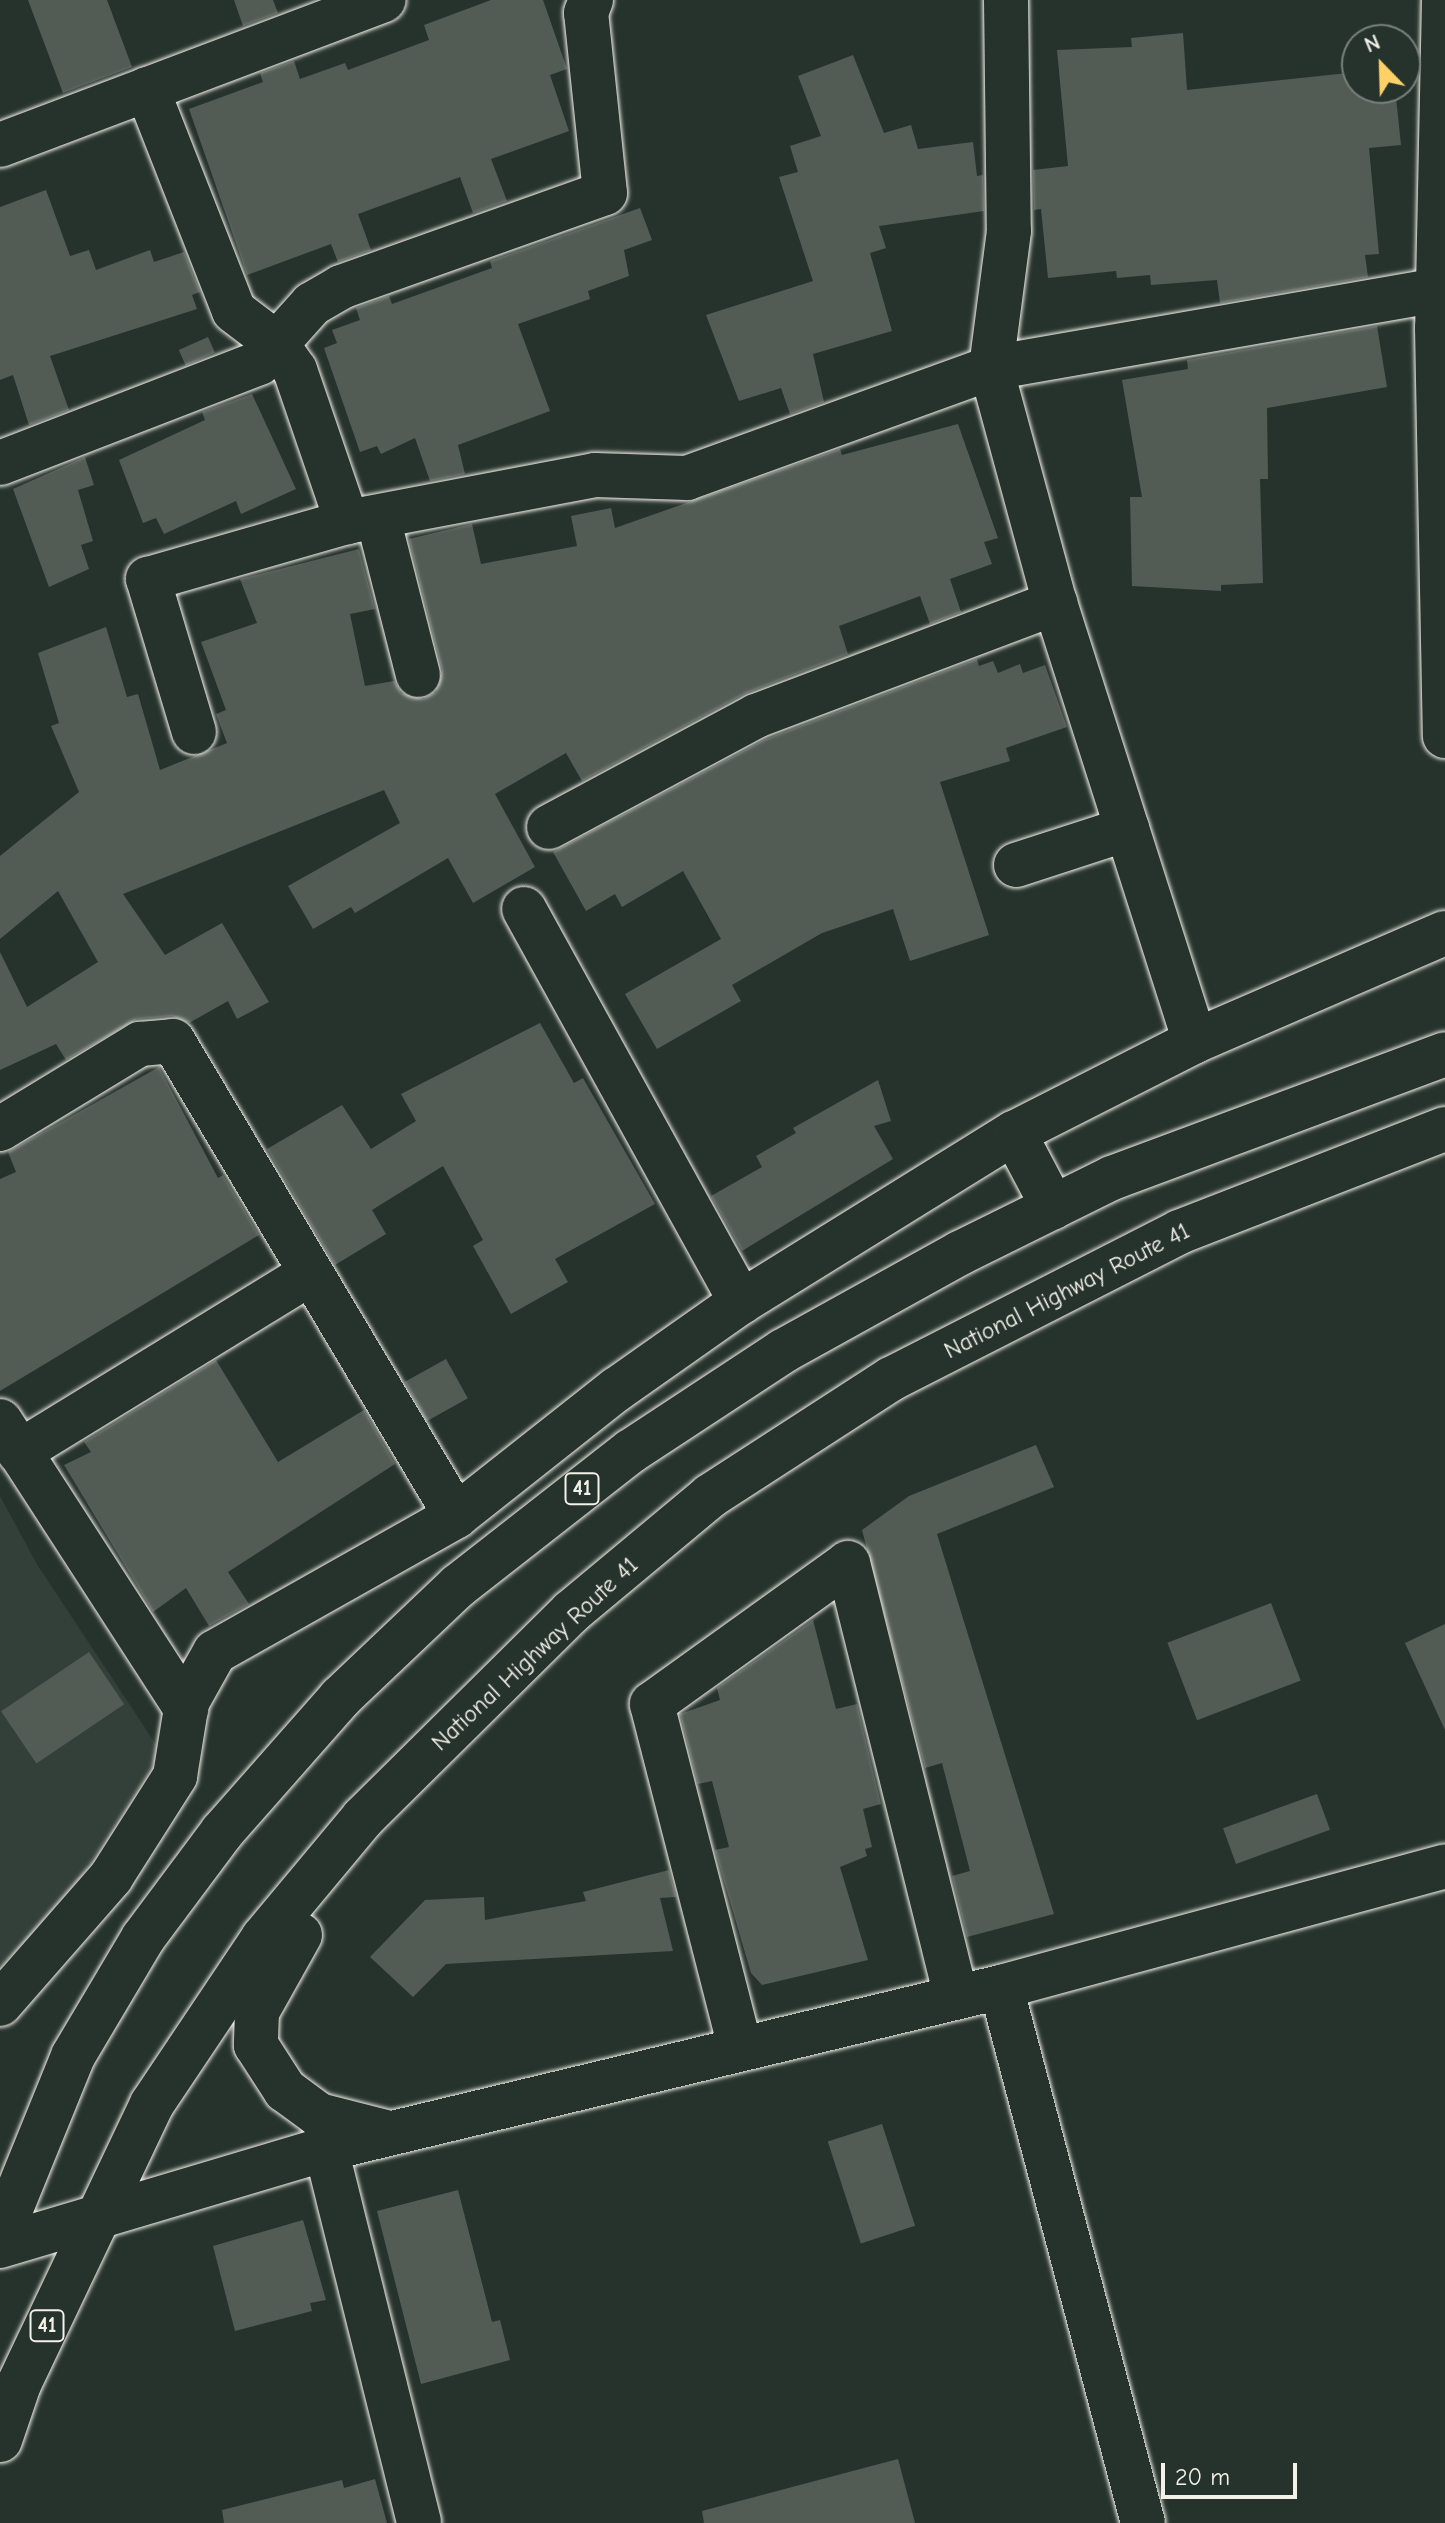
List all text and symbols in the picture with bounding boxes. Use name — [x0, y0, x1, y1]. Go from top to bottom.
north arrow — [1341, 24, 1421, 104]
text: N — [1361, 29, 1384, 59]
street label: National Highway Route 41 — [939, 1216, 1195, 1366]
road number: 41 — [564, 1471, 600, 1507]
street label: National Highway Route 41 — [426, 1551, 644, 1757]
road number: 41 — [29, 2308, 65, 2344]
scale bar — [1165, 2447, 1301, 2497]
text: 20 m — [1175, 2463, 1230, 2491]

